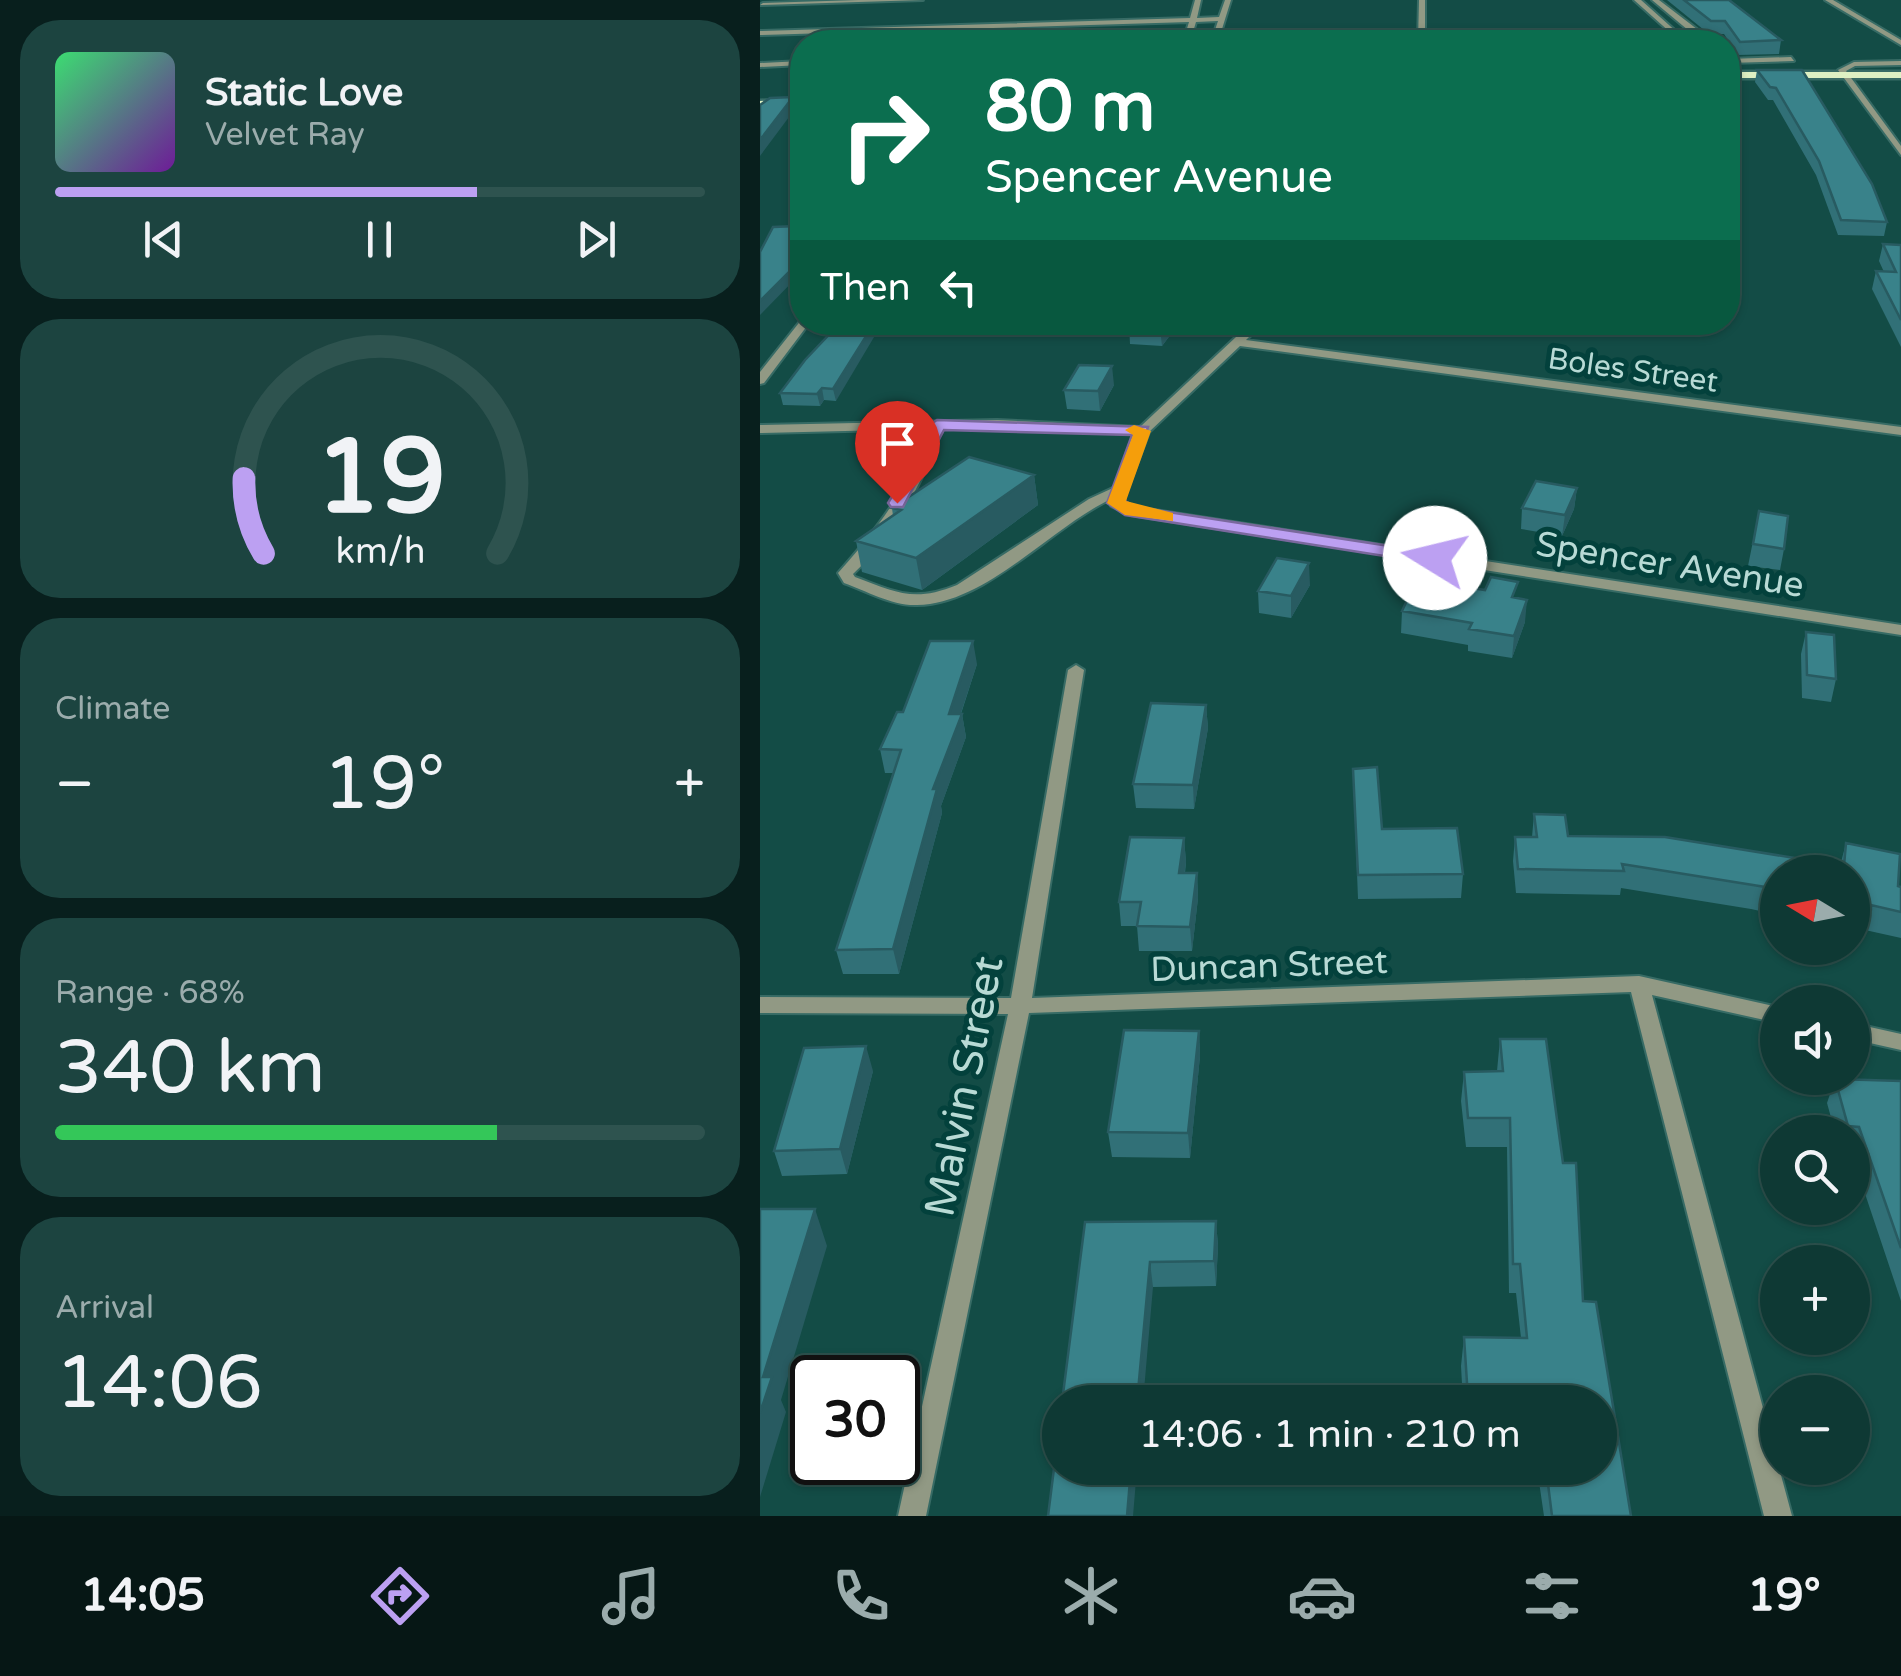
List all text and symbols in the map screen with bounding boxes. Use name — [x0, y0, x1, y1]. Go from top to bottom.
text: 80 m — [985, 66, 1155, 150]
text: Static Love — [205, 70, 403, 116]
icon: right — [820, 70, 950, 200]
text: Velvet Ray — [205, 116, 365, 154]
text: Spencer Avenue — [985, 151, 1333, 205]
icon: previous — [136, 212, 191, 267]
icon: pause — [352, 212, 407, 267]
icon: next — [569, 212, 624, 267]
icon: left — [931, 260, 986, 315]
text: Then — [820, 265, 911, 311]
street label: Boles Street — [1546, 340, 1720, 401]
pin — [855, 401, 940, 504]
text: 19 — [315, 416, 445, 541]
icon: arrive — [870, 416, 925, 471]
position arrow — [1383, 506, 1487, 610]
street label: Spencer Avenue — [1533, 523, 1807, 607]
text: km/h — [335, 530, 425, 573]
text: Climate — [55, 690, 170, 728]
text: 19° — [323, 739, 445, 829]
text: − — [55, 752, 94, 818]
text: + — [674, 752, 705, 818]
north arrow — [1760, 855, 1870, 965]
map controls — [1760, 855, 1870, 1485]
street label: Duncan Street — [1150, 941, 1388, 991]
street label: Malvin Street — [914, 952, 1015, 1221]
text: Range · 68% — [55, 974, 245, 1012]
button: sound — [1760, 985, 1870, 1095]
text: 340 km — [55, 1023, 326, 1113]
button: search — [1760, 1115, 1870, 1225]
button: + — [1760, 1245, 1870, 1355]
text: Arrival — [55, 1289, 154, 1327]
text: 14:06 — [55, 1338, 263, 1428]
speed limit sign: 30 — [790, 1355, 920, 1485]
button: − — [1760, 1375, 1870, 1485]
text: 14:06 · 1 min · 210 m — [1138, 1412, 1521, 1458]
icon: directions — [365, 1561, 435, 1631]
icon: music — [596, 1561, 666, 1631]
icon: phone — [826, 1561, 896, 1631]
icon: climate — [1056, 1561, 1126, 1631]
icon: car — [1287, 1561, 1357, 1631]
icon: filters — [1517, 1561, 1587, 1631]
text: 14:05 — [80, 1569, 205, 1623]
text: 19° — [1747, 1569, 1821, 1623]

